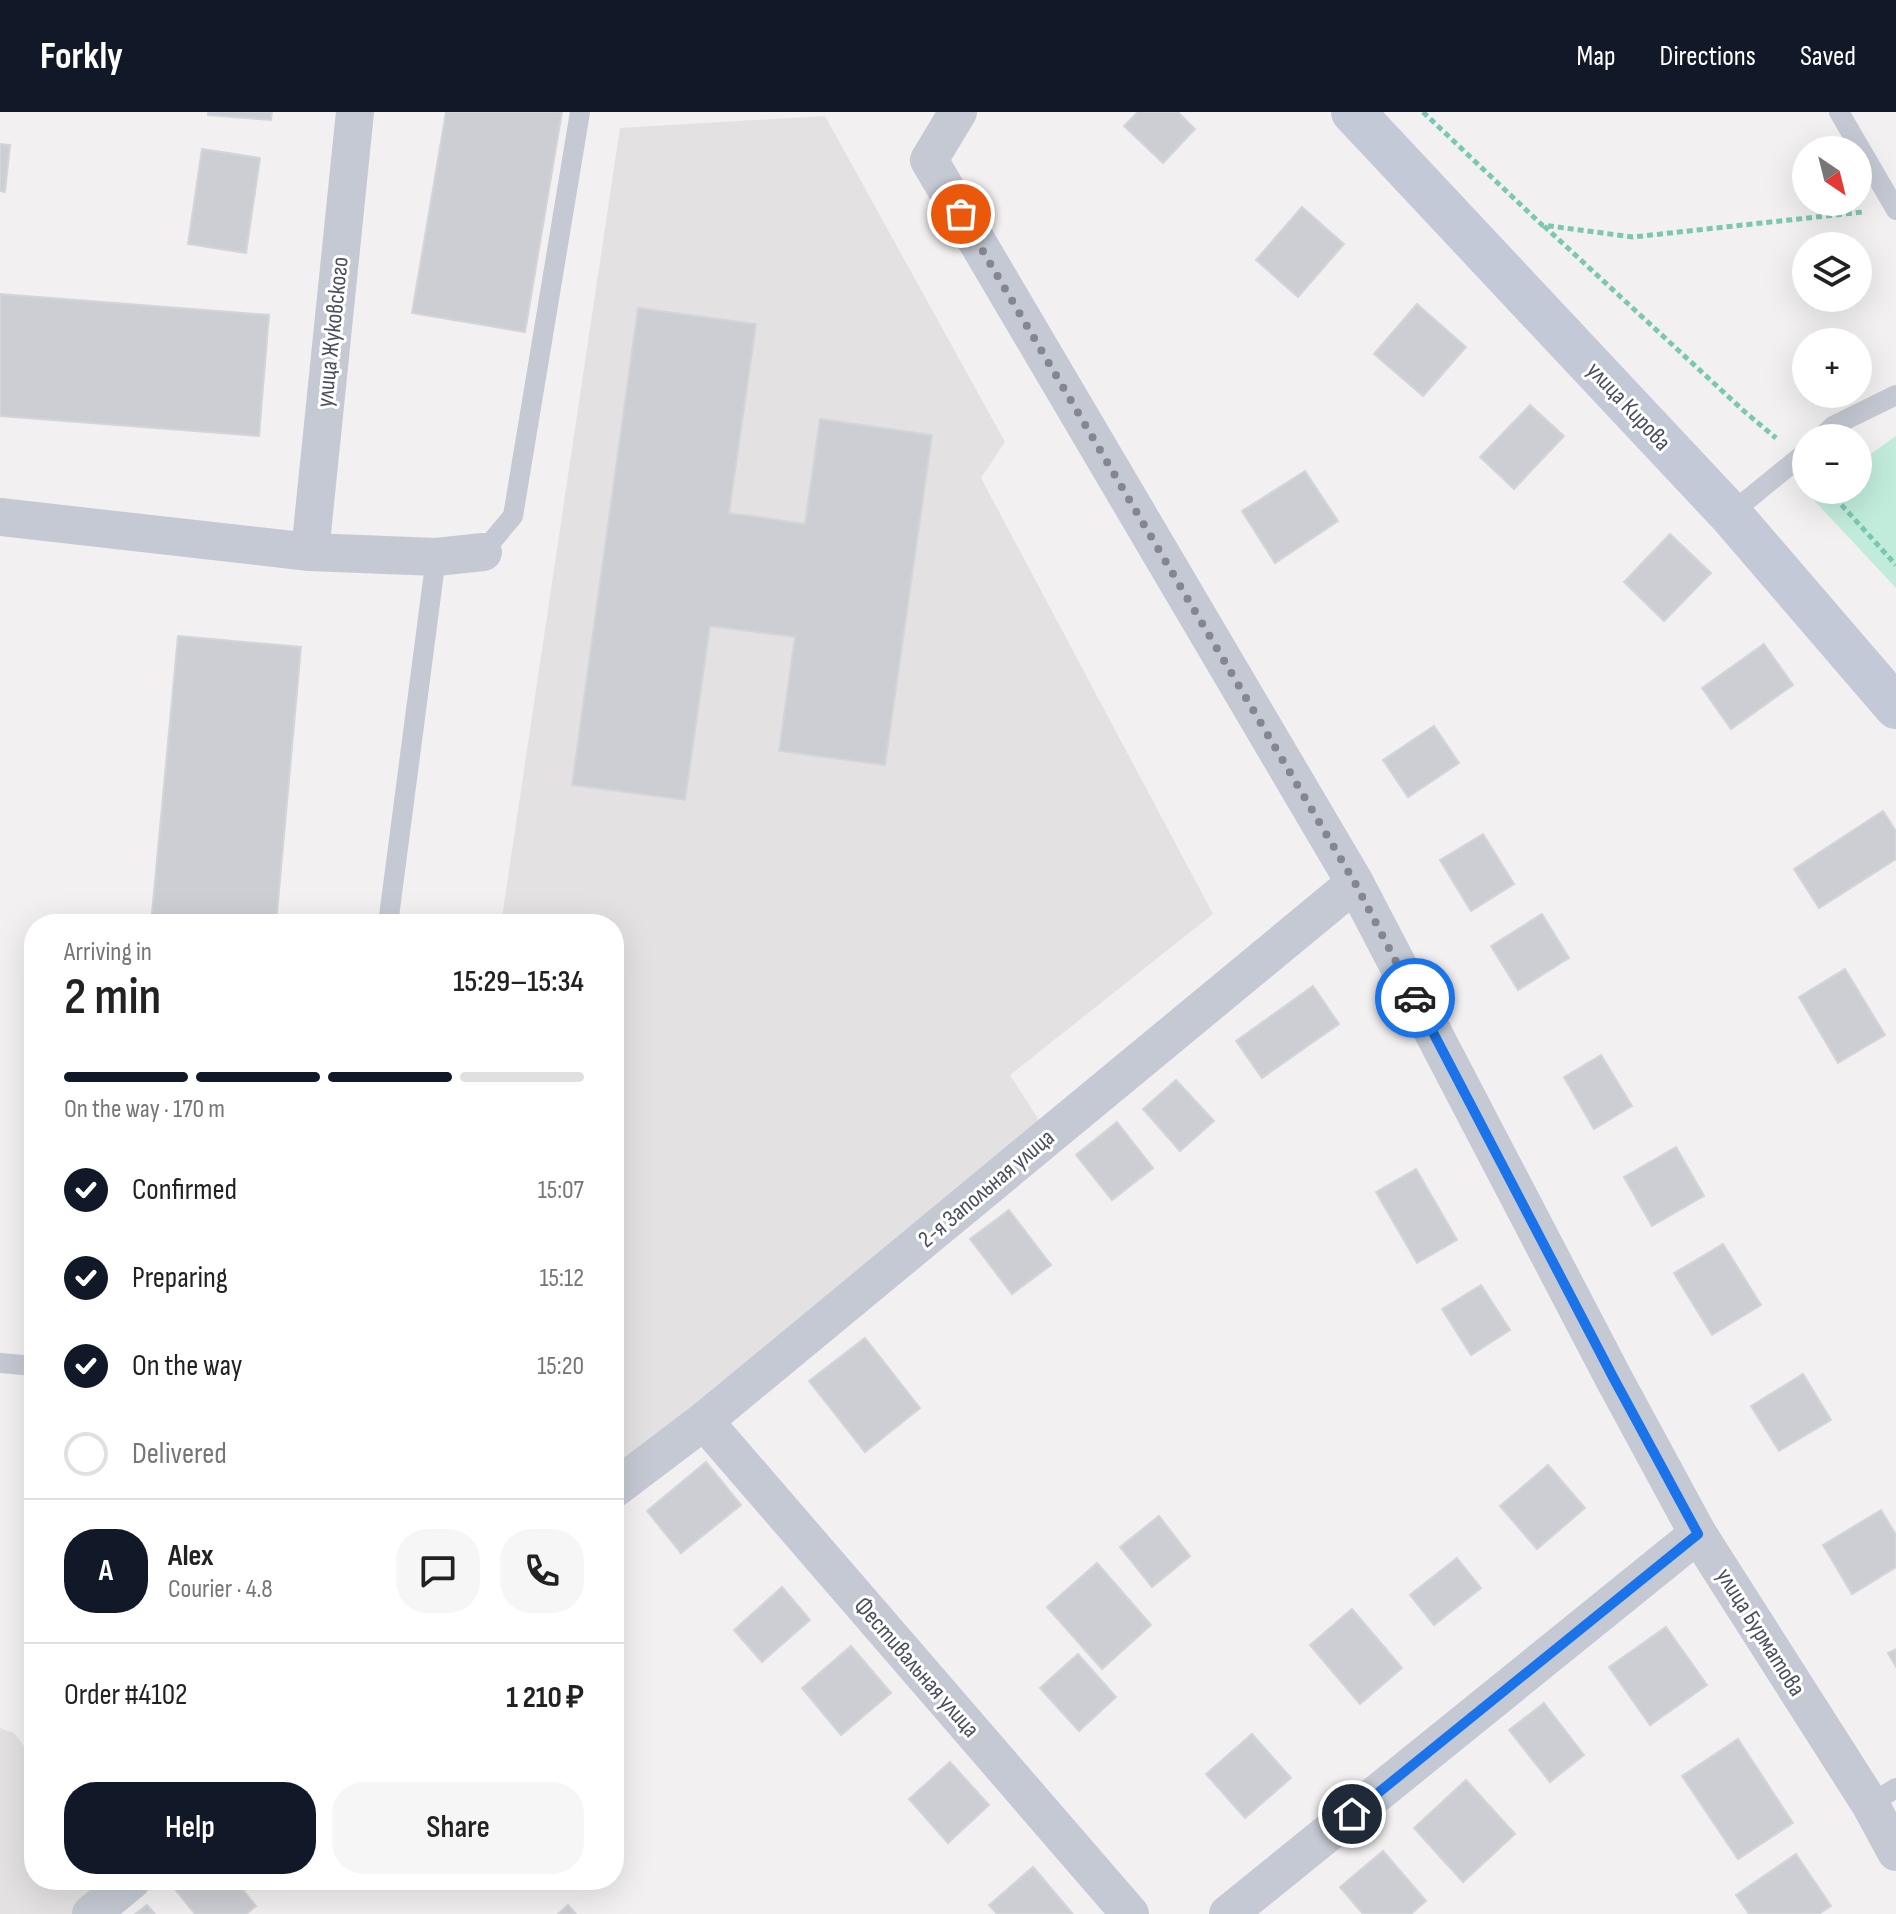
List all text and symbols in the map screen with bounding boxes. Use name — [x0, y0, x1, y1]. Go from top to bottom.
text: Forkly — [40, 34, 123, 79]
text: Map — [1577, 40, 1616, 73]
text: Directions — [1660, 40, 1756, 73]
text: Saved — [1800, 40, 1856, 73]
north arrow — [1792, 136, 1872, 216]
map controls — [1792, 136, 1872, 504]
pin — [927, 180, 995, 248]
icon: bag — [939, 192, 983, 236]
button: layers — [1792, 232, 1872, 312]
street label: улица Жуковского — [310, 255, 355, 409]
button: + — [1792, 328, 1872, 408]
street label: улица Кирова — [1580, 356, 1677, 457]
button: − — [1792, 424, 1872, 504]
text: Arriving in — [64, 937, 152, 968]
courier — [1375, 958, 1455, 1038]
text: 15:29–15:34 — [453, 964, 584, 1000]
text: 2 min — [64, 966, 161, 1029]
icon: car — [1393, 976, 1437, 1020]
text: On the way · 170 m — [64, 1094, 225, 1125]
street label: 2-я Запольная улица — [912, 1123, 1060, 1254]
icon: check — [64, 1168, 108, 1212]
text: Confirmed — [132, 1172, 237, 1208]
text: 15:07 — [538, 1175, 584, 1206]
icon: check — [64, 1256, 108, 1300]
text: Preparing — [132, 1260, 228, 1296]
text: 15:12 — [539, 1263, 584, 1294]
icon: check — [64, 1344, 108, 1388]
text: On the way — [132, 1348, 242, 1384]
text: 15:20 — [537, 1351, 584, 1382]
text: Delivered — [132, 1436, 227, 1472]
button: chat — [396, 1529, 480, 1613]
button: phone — [500, 1529, 584, 1613]
text: Alex — [168, 1538, 214, 1574]
text: A — [99, 1553, 113, 1589]
street label: улица Бурматова — [1710, 1563, 1811, 1702]
text: Courier · 4.8 — [168, 1574, 273, 1605]
street label: Фестивальная улица — [848, 1591, 985, 1743]
text: Order #4102 — [64, 1677, 187, 1713]
text: 1 210 ₽ — [506, 1680, 584, 1716]
pin — [1318, 1780, 1386, 1848]
button: Help — [64, 1782, 316, 1874]
button: Share — [332, 1782, 584, 1874]
icon: home — [1330, 1792, 1374, 1836]

